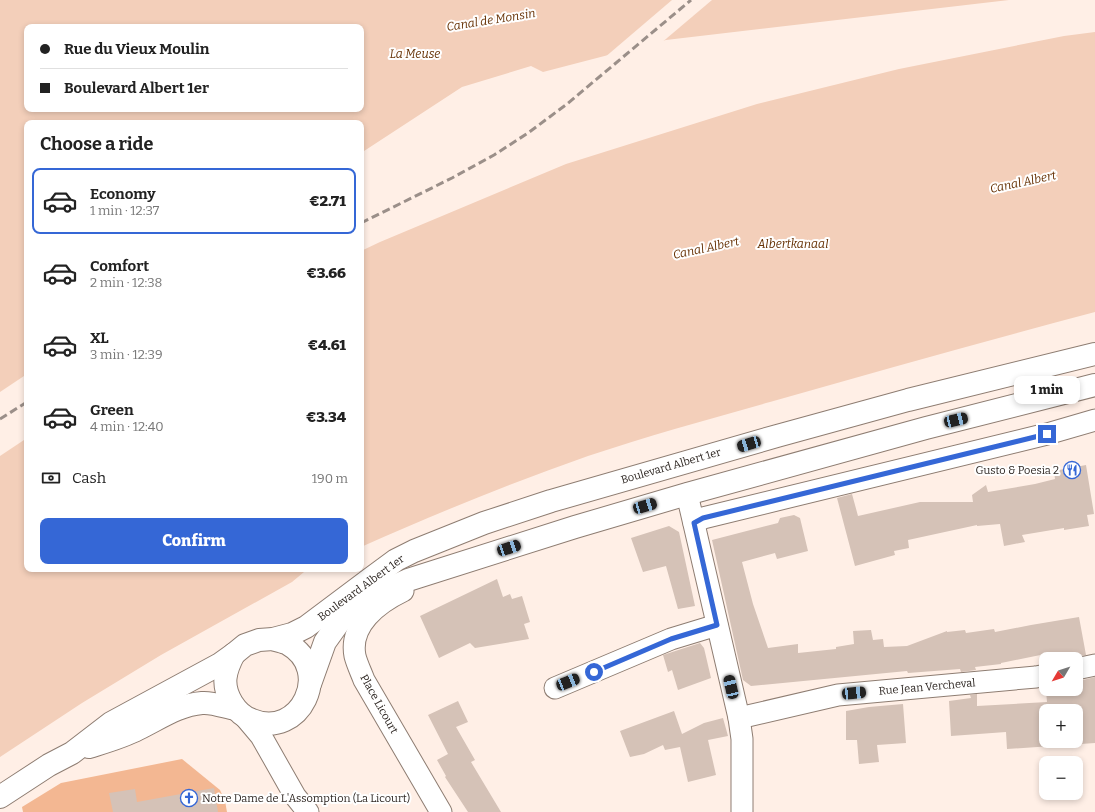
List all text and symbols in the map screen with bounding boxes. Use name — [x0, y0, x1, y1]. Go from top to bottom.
water label: Canal de Monsin — [446, 6, 536, 34]
text: Rue du Vieux Moulin — [64, 40, 209, 58]
water label: La Meuse — [390, 47, 440, 61]
text: Boulevard Albert 1er — [64, 79, 209, 97]
text: Choose a ride — [40, 133, 153, 155]
water label: Canal Albert — [989, 168, 1058, 196]
icon: car — [42, 183, 78, 219]
text: Economy — [90, 185, 156, 203]
text: €2.71 — [309, 192, 346, 210]
text: 1 min · 12:37 — [90, 203, 159, 218]
water label: Canal Albert — [672, 234, 741, 262]
water label: Albertkanaal — [757, 237, 828, 251]
icon: car — [42, 255, 78, 291]
text: Comfort — [90, 257, 149, 275]
text: €3.66 — [307, 264, 346, 282]
text: 2 min · 12:38 — [90, 275, 162, 290]
icon: car — [42, 327, 78, 363]
text: XL — [90, 329, 109, 347]
text: €4.61 — [308, 336, 346, 354]
text: 3 min · 12:39 — [90, 347, 163, 362]
callout: 1 min — [1014, 376, 1080, 404]
text: 1 min — [1030, 382, 1064, 397]
icon: car — [42, 399, 78, 435]
text: Green — [90, 401, 134, 419]
text: €3.34 — [306, 408, 346, 426]
car — [943, 411, 969, 429]
text: 4 min · 12:40 — [90, 419, 164, 434]
route end — [1038, 425, 1056, 443]
car — [736, 435, 762, 453]
street label: Boulevard Albert 1er — [619, 445, 723, 487]
restaurant icon: Gusto & Poesia 2 — [1062, 460, 1082, 480]
place label: Gusto & Poesia 2 — [975, 464, 1059, 477]
icon: cash — [40, 467, 62, 489]
text: Cash — [72, 469, 106, 487]
text: 190 m — [312, 471, 348, 486]
car — [632, 497, 658, 515]
button: Confirm — [40, 518, 348, 564]
car — [496, 539, 522, 557]
street label: Boulevard Albert 1er — [315, 552, 407, 624]
north arrow — [1039, 652, 1083, 696]
map controls — [1039, 652, 1083, 800]
route start — [585, 663, 603, 681]
street label: Place Licourt — [357, 672, 401, 736]
car — [555, 672, 581, 692]
car — [722, 674, 740, 700]
street label: Rue Jean Vercheval — [878, 676, 976, 698]
car — [842, 686, 866, 700]
button: + — [1039, 704, 1083, 748]
button: − — [1039, 756, 1083, 800]
church icon: Notre Dame de L'Assomption (La Licourt) — [179, 788, 199, 808]
place label: Notre Dame de L'Assomption (La Licourt) — [202, 792, 410, 805]

